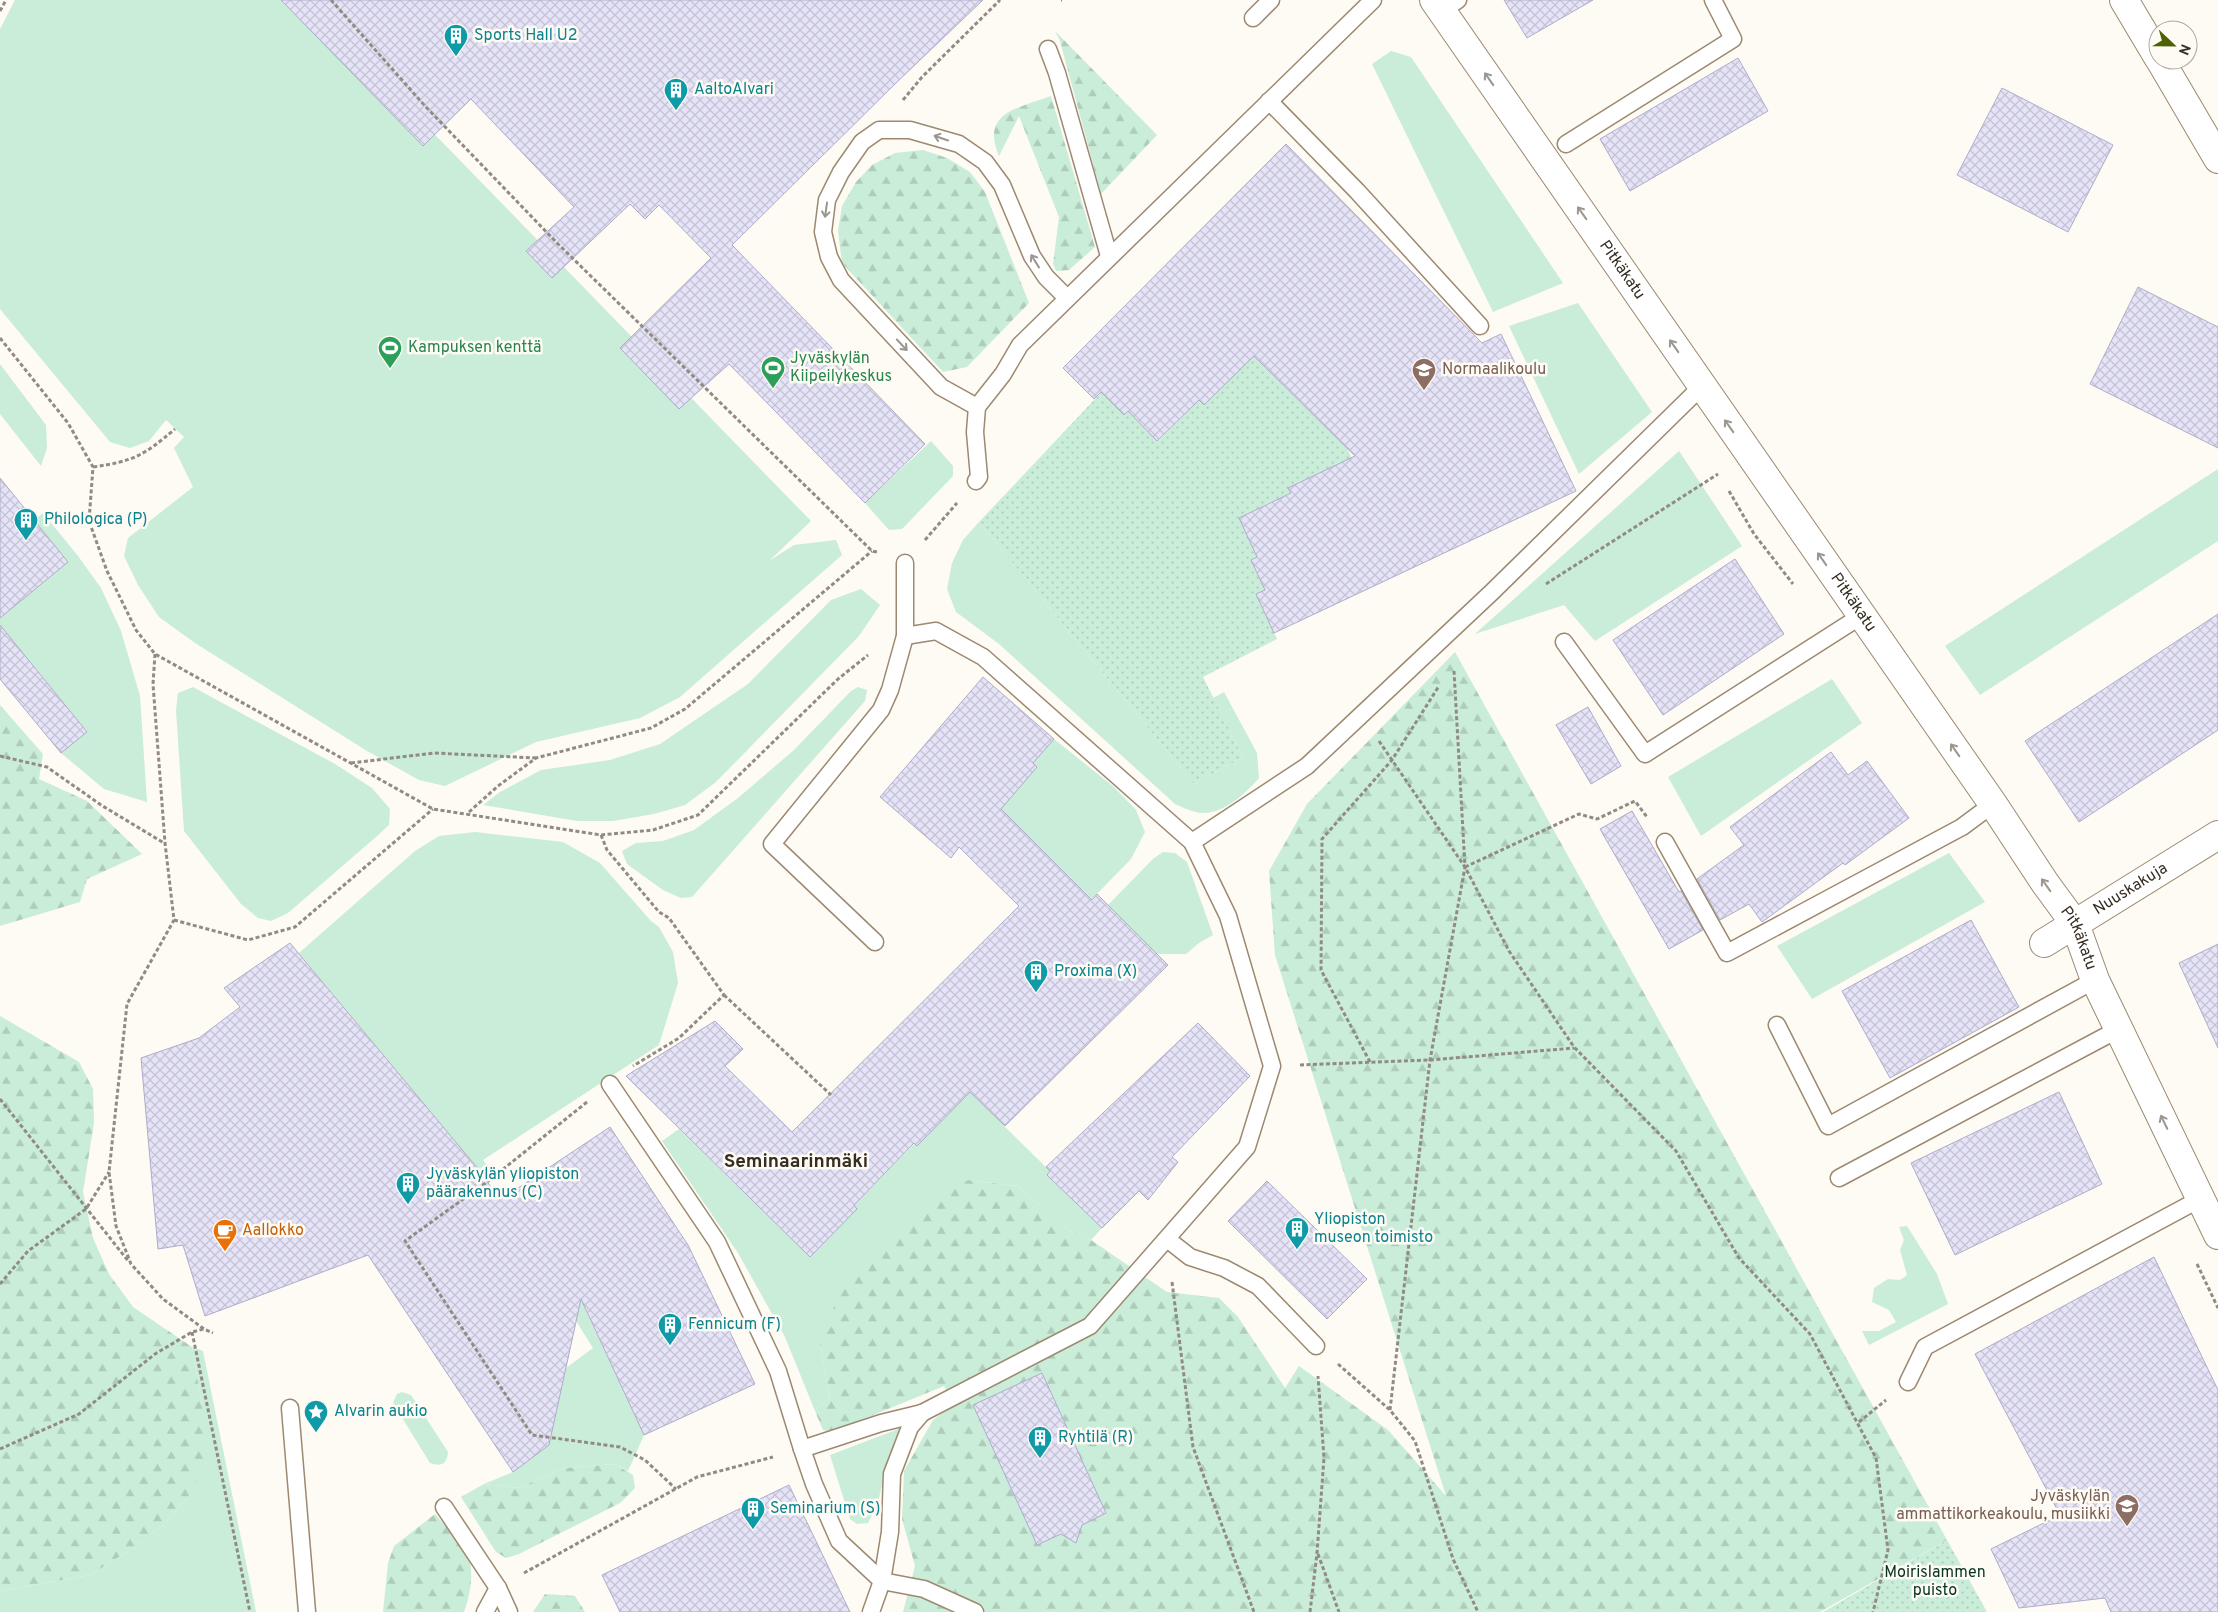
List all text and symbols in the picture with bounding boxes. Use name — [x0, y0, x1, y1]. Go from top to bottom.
north arrow — [2148, 20, 2198, 70]
building icon: Sports Hall U2 — [443, 23, 469, 57]
place label: Sports Hall U2 — [474, 26, 577, 46]
text: N — [2174, 41, 2193, 57]
one-way arrow — [1484, 72, 1494, 86]
building icon: AaltoAlvari — [663, 77, 689, 111]
place label: AaltoAlvari — [694, 80, 774, 100]
one-way arrow — [934, 133, 950, 142]
one-way arrow — [821, 202, 831, 218]
one-way arrow — [1577, 206, 1587, 220]
street label: Pitkäkatu — [1594, 237, 1649, 304]
one-way arrow — [1030, 255, 1040, 269]
sports icon: Kampuksen kenttä — [377, 335, 403, 369]
place label: Kampuksen kenttä — [408, 338, 541, 358]
one-way arrow — [896, 338, 908, 351]
one-way arrow — [1669, 339, 1679, 353]
place label: Jyväskylän Kiipeilykeskus — [790, 349, 892, 387]
sports icon: Jyväskylän Kiipeilykeskus — [760, 355, 786, 389]
school or university icon: Normaalikoulu — [1411, 357, 1437, 391]
place label: Normaalikoulu — [1442, 360, 1546, 380]
one-way arrow — [1724, 419, 1735, 433]
building icon: Philologica (P) — [13, 507, 39, 541]
place label: Philologica (P) — [44, 510, 147, 530]
one-way arrow — [1817, 553, 1827, 567]
street label: Pitkäkatu — [1826, 569, 1880, 636]
one-way arrow — [1950, 743, 1960, 757]
street label: Nuuskakuja — [2090, 859, 2172, 920]
one-way arrow — [2041, 878, 2051, 892]
street label: Pitkäkatu — [2056, 903, 2101, 973]
building icon: Proxima (X) — [1023, 959, 1049, 993]
place label: Proxima (X) — [1054, 962, 1137, 982]
one-way arrow — [2159, 1115, 2169, 1130]
district label: Seminaarinmäki — [724, 1150, 868, 1174]
place label: Jyväskylän yliopiston päärakennus (C) — [426, 1165, 579, 1203]
building icon: Jyväskylän yliopiston päärakennus (C) — [395, 1171, 421, 1205]
place label: Yliopiston museon toimisto — [1314, 1210, 1433, 1248]
building icon: Yliopiston museon toimisto — [1284, 1216, 1310, 1250]
cafe icon: Aallokko — [212, 1218, 238, 1252]
place label: Aallokko — [242, 1221, 304, 1241]
building icon: Fennicum (F) — [657, 1312, 683, 1346]
place label: Fennicum (F) — [688, 1315, 781, 1335]
place icon: Alvarin aukio — [303, 1399, 329, 1433]
place label: Alvarin aukio — [334, 1402, 428, 1422]
building icon: Ryhtilä (R) — [1027, 1425, 1053, 1459]
place label: Ryhtilä (R) — [1058, 1428, 1133, 1448]
place label: Jyväskylän ammattikorkeakoulu, musiikki — [1896, 1487, 2110, 1525]
school or university icon: Jyväskylän ammattikorkeakoulu, musiikki — [2114, 1493, 2140, 1527]
building icon: Seminarium (S) — [740, 1496, 766, 1530]
place label: Seminarium (S) — [770, 1499, 881, 1519]
park label: Moirislammen puisto — [1884, 1563, 1986, 1601]

